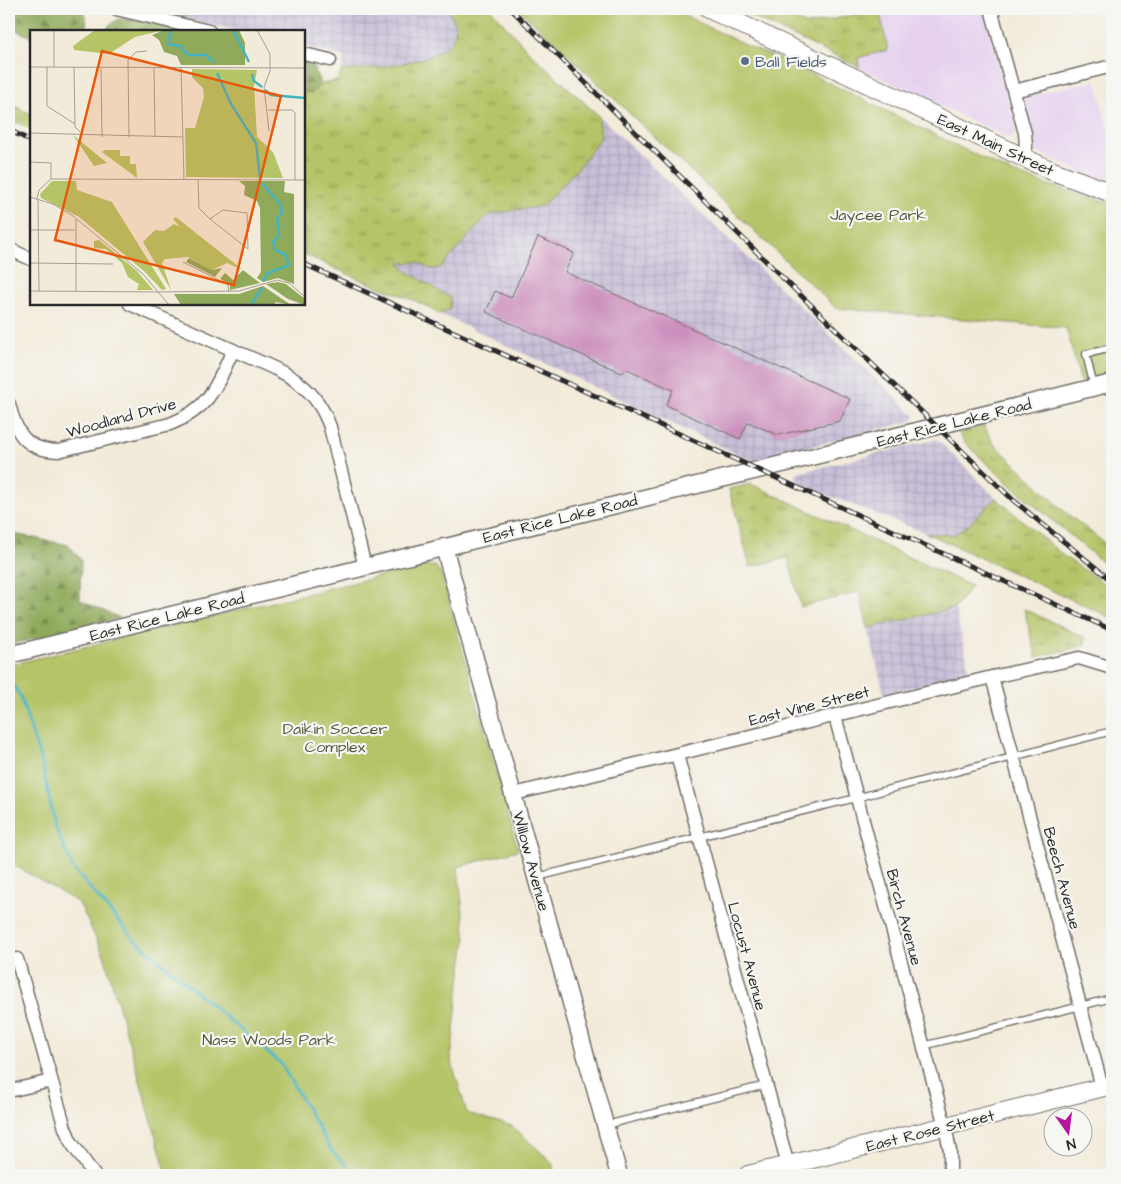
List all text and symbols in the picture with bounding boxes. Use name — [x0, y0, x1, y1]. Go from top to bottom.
inset map — [30, 30, 305, 305]
place label: Ball Fields — [755, 51, 827, 73]
marker: Ball Fields — [739, 55, 751, 67]
street label: East Main Street — [934, 108, 1058, 182]
park label: Jaycee Park — [830, 204, 926, 227]
street label: Woodland Drive — [64, 393, 179, 443]
street label: East Rice Lake Road — [875, 393, 1034, 453]
street label: East Rice Lake Road — [481, 489, 640, 549]
street label: East Rice Lake Road — [88, 587, 247, 647]
street label: East Vine Street — [747, 680, 872, 732]
park label: Daikin Soccer Complex — [283, 718, 387, 758]
street label: Willow Avenue — [507, 809, 555, 914]
street label: Beech Avenue — [1038, 825, 1086, 932]
street label: Birch Avenue — [881, 867, 928, 968]
street label: Locust Avenue — [722, 900, 772, 1013]
park label: Nass Woods Park — [202, 1029, 336, 1051]
street label: East Rose Street — [864, 1104, 997, 1158]
north arrow — [1044, 1106, 1094, 1156]
text: N — [1064, 1133, 1078, 1154]

